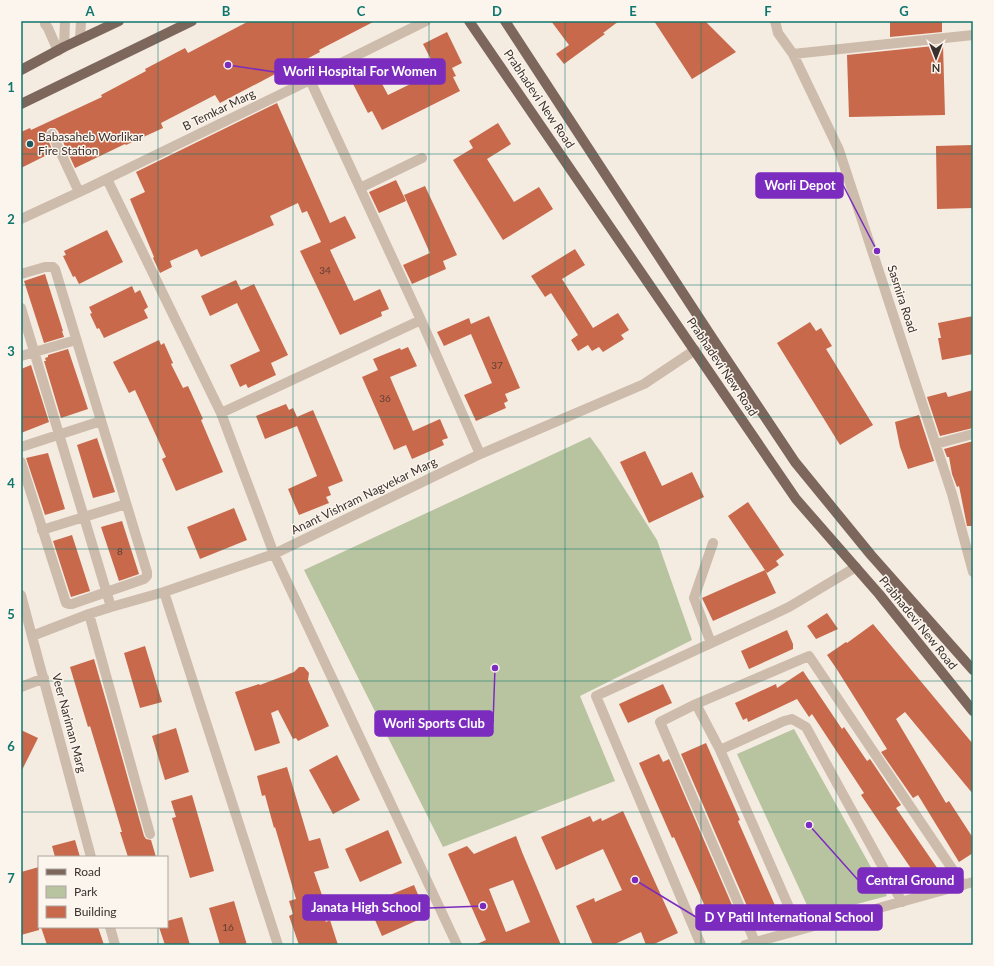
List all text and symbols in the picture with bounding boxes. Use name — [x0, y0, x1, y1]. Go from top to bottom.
text: A — [84, 3, 95, 19]
text: B — [222, 3, 231, 19]
text: C — [357, 3, 366, 19]
text: D — [492, 3, 502, 19]
text: E — [629, 3, 637, 19]
text: F — [764, 3, 772, 19]
text: G — [899, 3, 909, 19]
north arrow — [916, 38, 956, 78]
street label: Prabhadevi New Road — [501, 46, 578, 151]
callout: Worli Hospital For Women — [275, 59, 445, 84]
text: N — [932, 62, 940, 75]
text: Worli Hospital For Women — [283, 63, 437, 79]
text: 1 — [7, 79, 15, 95]
street label: B Temkar Marg — [180, 86, 258, 134]
place label: Babasaheb Worlikar Fire Station — [38, 129, 144, 158]
marker: Babasaheb Worlikar Fire Station — [25, 139, 35, 149]
callout: Worli Depot — [756, 173, 843, 198]
text: Worli Depot — [764, 177, 836, 193]
text: 2 — [7, 211, 15, 227]
street label: Sasmira Road — [884, 263, 920, 335]
house number: 34 — [319, 264, 331, 276]
street label: Prabhadevi New Road — [684, 314, 761, 419]
text: 3 — [7, 343, 15, 359]
house number: 37 — [491, 359, 503, 371]
house number: 36 — [379, 392, 391, 404]
street label: Anant Vishram Nagvekar Marg — [288, 454, 439, 537]
text: 4 — [7, 475, 15, 491]
house number: 8 — [117, 545, 123, 557]
street label: Prabhadevi New Road — [876, 573, 961, 672]
text: 5 — [7, 606, 15, 622]
street label: Veer Nariman Marg — [49, 672, 90, 774]
callout: Worli Sports Club — [375, 711, 493, 736]
text: Worli Sports Club — [383, 715, 485, 731]
text: 6 — [7, 738, 15, 754]
legend — [38, 856, 168, 928]
text: Road — [74, 864, 101, 879]
callout: Central Ground — [858, 868, 963, 893]
text: 7 — [7, 870, 15, 886]
text: Central Ground — [866, 872, 954, 888]
text: Park — [74, 884, 98, 899]
callout: Janata High School — [303, 895, 429, 920]
text: Janata High School — [311, 899, 421, 915]
text: Building — [74, 904, 117, 919]
callout: D Y Patil International School — [696, 905, 882, 930]
text: D Y Patil International School — [704, 909, 874, 925]
house number: 16 — [222, 921, 234, 933]

